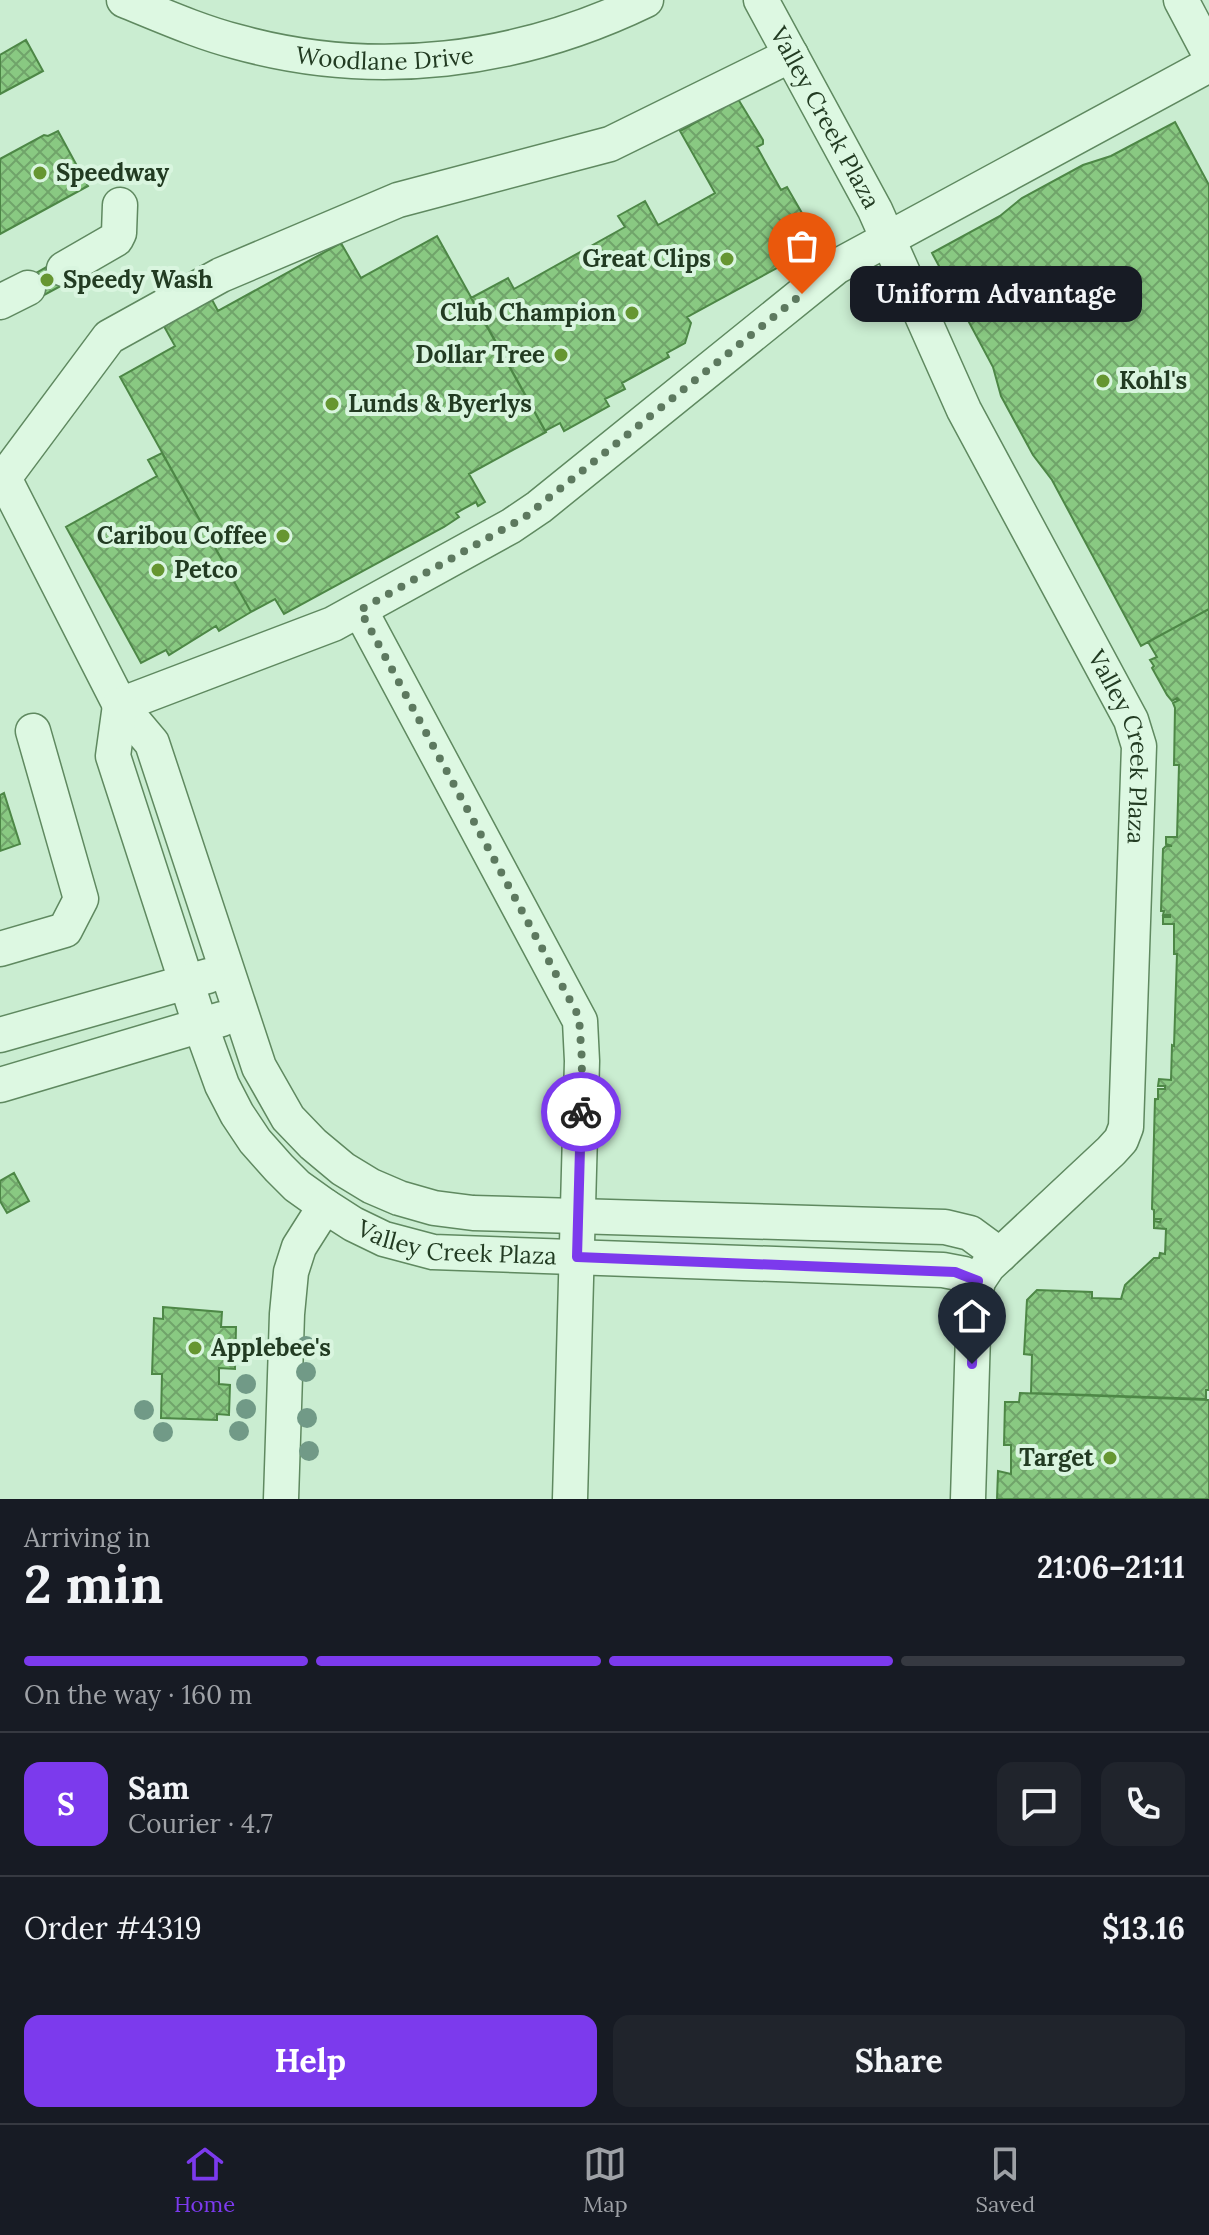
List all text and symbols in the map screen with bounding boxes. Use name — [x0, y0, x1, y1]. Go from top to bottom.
street label: Valley Creek Plaza — [763, 20, 887, 214]
street label: Woodlane Drive — [294, 39, 476, 77]
place label: Speedway — [56, 157, 170, 188]
marker: Speedway — [31, 164, 49, 182]
pin — [768, 212, 836, 294]
icon: bag — [780, 224, 824, 268]
place label: Great Clips — [582, 243, 711, 274]
marker: Great Clips — [718, 250, 736, 268]
place label: Speedy Wash — [63, 264, 213, 295]
callout: Uniform Advantage — [850, 266, 1142, 322]
marker: Speedy Wash — [38, 271, 56, 289]
text: Uniform Advantage — [876, 277, 1116, 310]
place label: Club Champion — [440, 297, 616, 328]
marker: Club Champion — [623, 304, 641, 322]
place label: Dollar Tree — [415, 339, 545, 370]
marker: Dollar Tree — [552, 346, 570, 364]
place label: Kohl's — [1119, 365, 1187, 396]
marker: Kohl's — [1094, 372, 1112, 390]
place label: Lunds & Byerlys — [348, 388, 532, 419]
marker: Lunds & Byerlys — [323, 395, 341, 413]
place label: Caribou Coffee — [97, 520, 267, 551]
marker: Caribou Coffee — [274, 527, 292, 545]
place label: Petco — [174, 554, 238, 585]
marker: Petco — [149, 561, 167, 579]
street label: Valley Creek Plaza — [1081, 644, 1155, 845]
courier — [541, 1072, 621, 1152]
icon: bike — [559, 1090, 603, 1134]
street label: Valley Creek Plaza — [351, 1212, 557, 1271]
pin — [938, 1282, 1006, 1364]
icon: home — [950, 1294, 994, 1338]
place label: Applebee's — [211, 1332, 331, 1363]
marker: Applebee's — [186, 1339, 204, 1357]
place label: Target — [1019, 1442, 1095, 1473]
marker: Target — [1101, 1449, 1119, 1467]
text: Arriving in — [24, 1521, 151, 1554]
text: 21:06–21:11 — [1037, 1548, 1185, 1586]
text: 2 min — [24, 1551, 163, 1617]
text: On the way · 160 m — [24, 1678, 252, 1711]
button: chat — [997, 1762, 1081, 1846]
button: phone — [1101, 1762, 1185, 1846]
text: Sam — [128, 1769, 189, 1807]
text: S — [57, 1785, 75, 1823]
text: Courier · 4.7 — [128, 1807, 273, 1840]
text: Order #4319 — [24, 1909, 202, 1947]
text: $13.16 — [1102, 1909, 1185, 1947]
button: Help — [24, 2015, 597, 2107]
button: Share — [613, 2015, 1185, 2107]
tab: Home — [174, 2142, 235, 2218]
tab: Map — [583, 2142, 628, 2218]
tab: Saved — [976, 2142, 1035, 2218]

